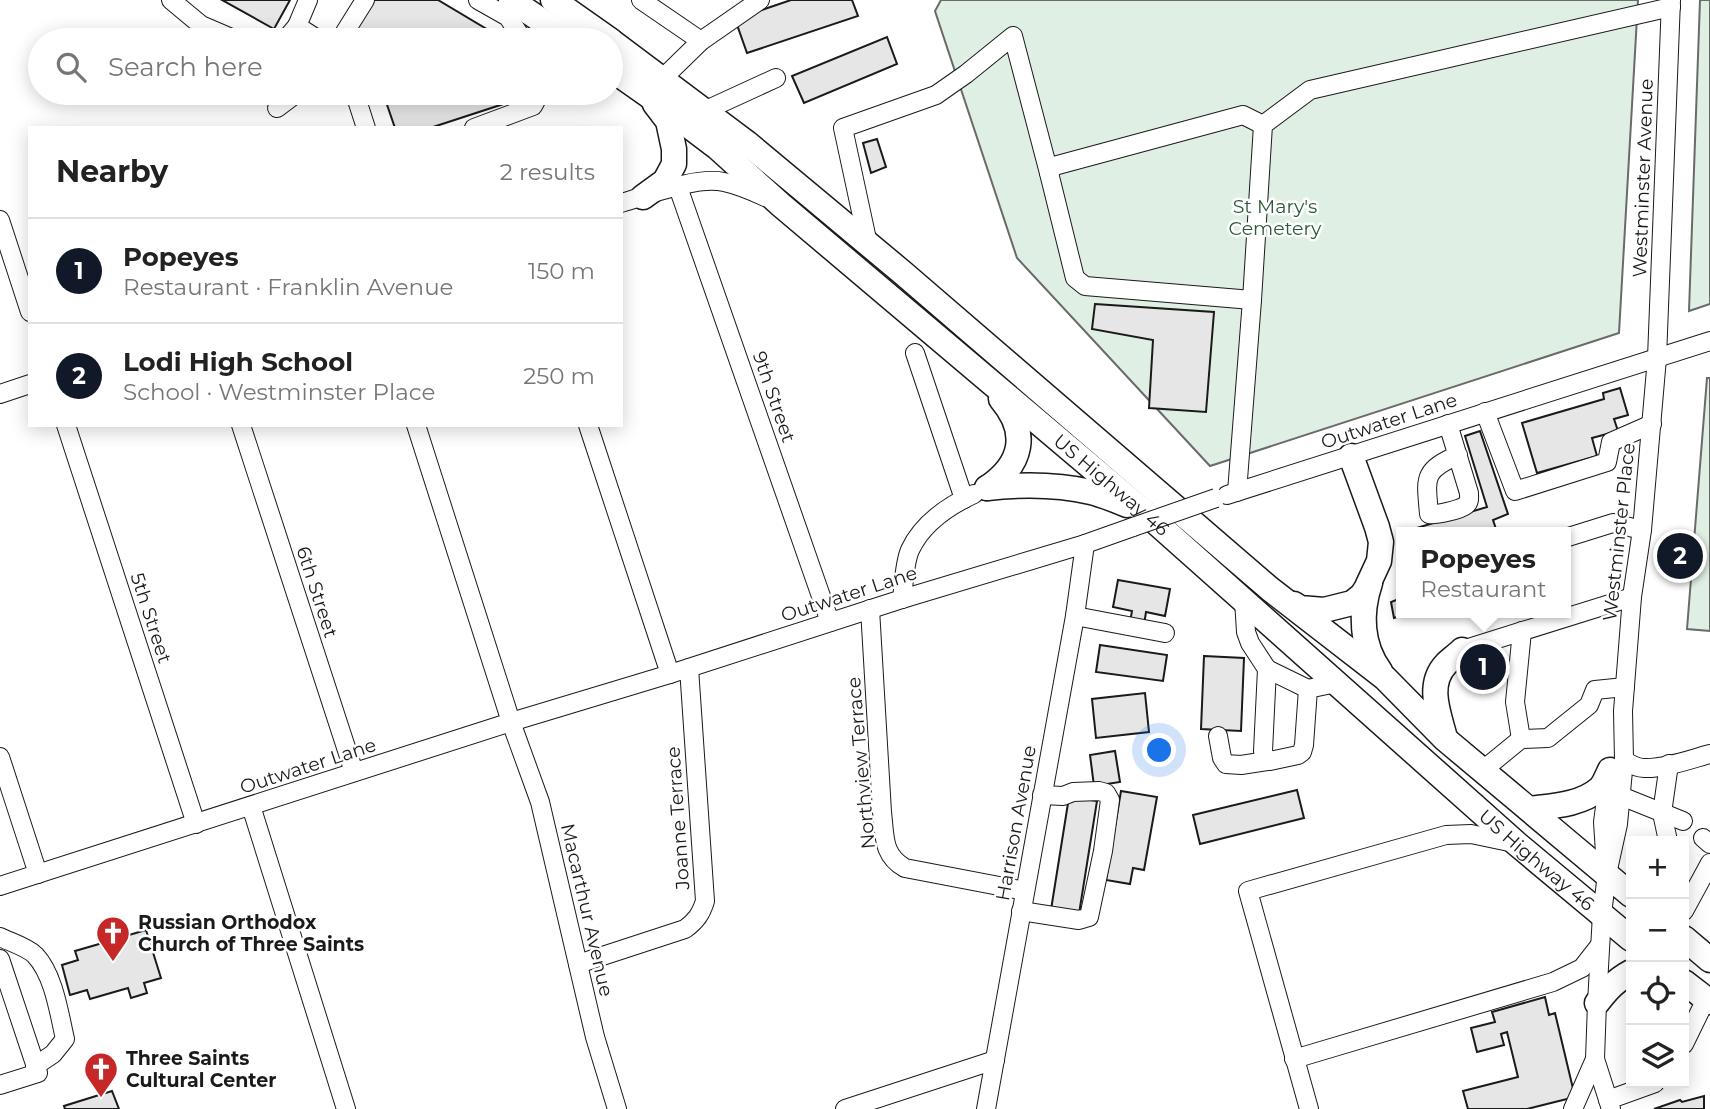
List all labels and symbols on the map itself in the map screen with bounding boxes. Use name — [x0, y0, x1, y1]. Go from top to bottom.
street label: Westminster Avenue — [1628, 78, 1658, 278]
park label: St Mary's Cemetery — [1229, 195, 1322, 240]
street label: 9th Street — [748, 348, 800, 446]
street label: Outwater Lane — [1318, 388, 1460, 454]
street label: US Highway 46 — [1049, 429, 1174, 540]
street label: Westminster Place — [1598, 442, 1640, 622]
pin: 2 — [1657, 530, 1703, 582]
street label: 6th Street — [291, 543, 343, 641]
street label: Outwater Lane — [778, 561, 920, 627]
street label: 5th Street — [126, 570, 177, 666]
pin: 1 — [1460, 641, 1506, 693]
street label: Northview Terrace — [842, 676, 880, 850]
street label: Outwater Lane — [237, 733, 379, 799]
your location — [1142, 733, 1176, 767]
street label: Harrison Avenue — [991, 743, 1041, 903]
street label: Joanne Terrace — [662, 746, 695, 891]
street label: US Highway 46 — [1474, 804, 1599, 915]
street label: Macarthur Avenue — [556, 821, 618, 999]
place label: Russian Orthodox Church of Three Saints — [138, 911, 364, 956]
church icon: Russian Orthodox Church of Three Saints — [94, 914, 132, 963]
place label: Three Saints Cultural Center — [126, 1047, 277, 1092]
church icon: Three Saints Cultural Center — [82, 1050, 120, 1099]

